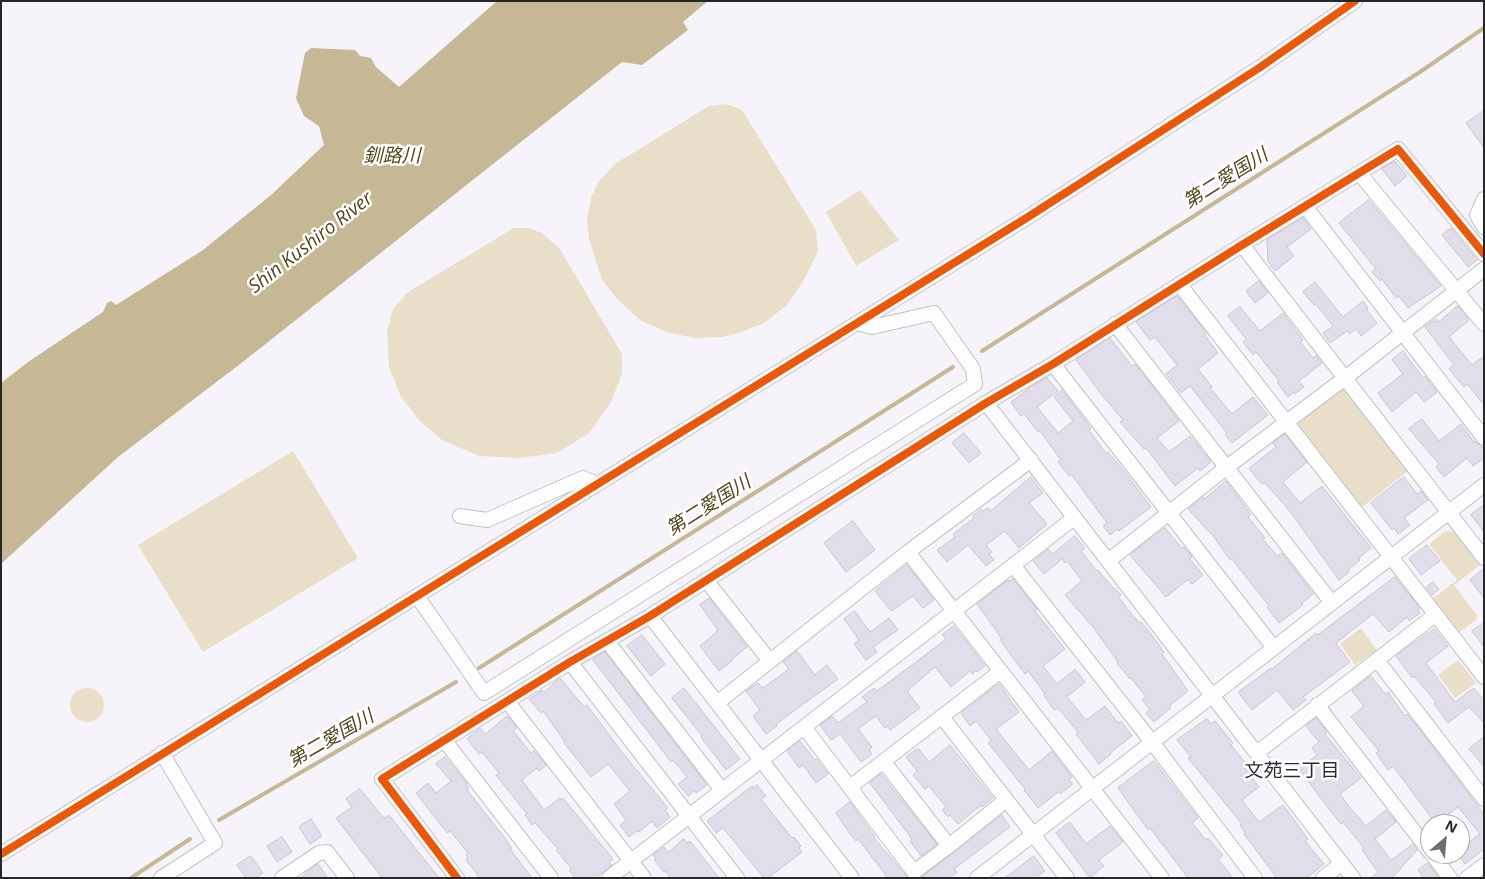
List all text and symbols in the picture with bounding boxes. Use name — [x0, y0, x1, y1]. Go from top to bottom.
water label: 第二愛国川 — [1180, 144, 1272, 214]
water label: 釧路川 — [364, 146, 420, 168]
water label: Shin Kushiro River — [244, 187, 378, 299]
water label: 第二愛国川 — [663, 471, 755, 541]
water label: 第二愛国川 — [284, 705, 378, 773]
district label: 文苑三丁目 — [1245, 761, 1339, 783]
north arrow — [1420, 814, 1470, 864]
text: N — [1442, 815, 1461, 837]

